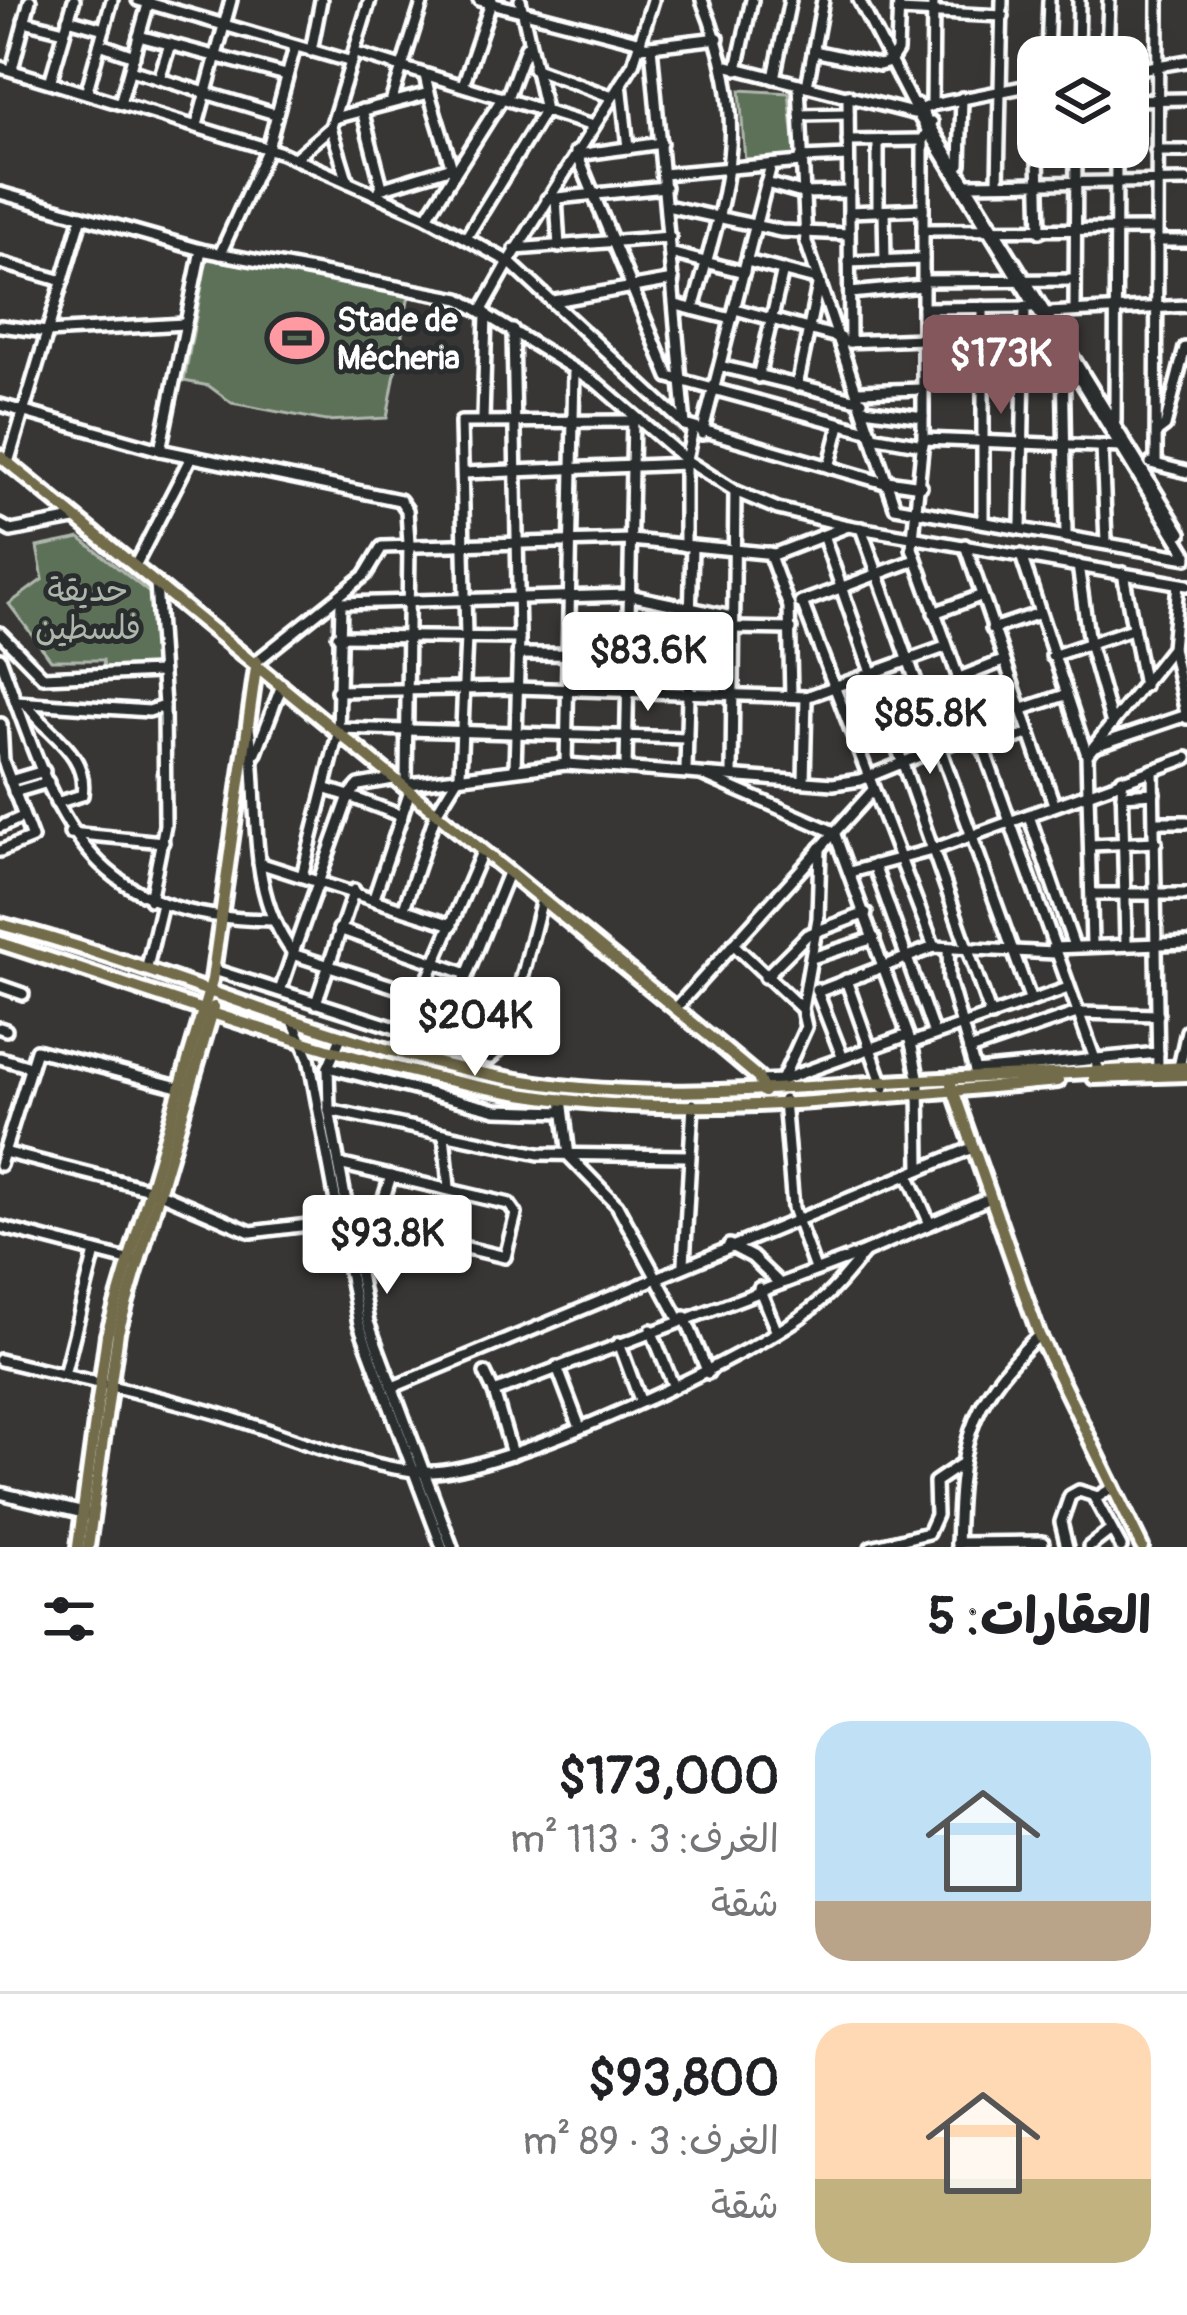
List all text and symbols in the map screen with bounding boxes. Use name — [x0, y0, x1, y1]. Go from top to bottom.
map controls — [1017, 36, 1149, 168]
button: layers — [1017, 36, 1149, 168]
place label: Stade de Mécheria — [337, 300, 460, 379]
sports icon: Stade de Mécheria — [268, 309, 326, 367]
pin: $173K — [917, 315, 1085, 417]
text: $173K — [950, 329, 1052, 378]
park label: حديقة فلسطين — [35, 570, 141, 649]
pin: $83.6K — [550, 612, 746, 714]
text: $83.6K — [589, 626, 707, 675]
pin: $85.8K — [832, 675, 1028, 777]
text: $85.8K — [873, 689, 987, 738]
pin: $204K — [391, 977, 559, 1079]
text: $204K — [417, 991, 533, 1040]
pin: $93.8K — [289, 1195, 485, 1297]
text: $93.8K — [330, 1209, 444, 1258]
text: العقارات: 5 — [928, 1585, 1151, 1649]
icon: filters — [36, 1586, 102, 1652]
text: $173,000 — [559, 1745, 779, 1809]
icon: home — [911, 1769, 1055, 1913]
text: الغرف: 3 · 113 m² — [510, 1815, 779, 1864]
text: شقة — [711, 1879, 779, 1928]
text: $93,800 — [588, 2047, 779, 2111]
icon: home — [911, 2071, 1055, 2215]
text: الغرف: 3 · 89 m² — [523, 2117, 779, 2166]
text: شقة — [711, 2181, 779, 2230]

